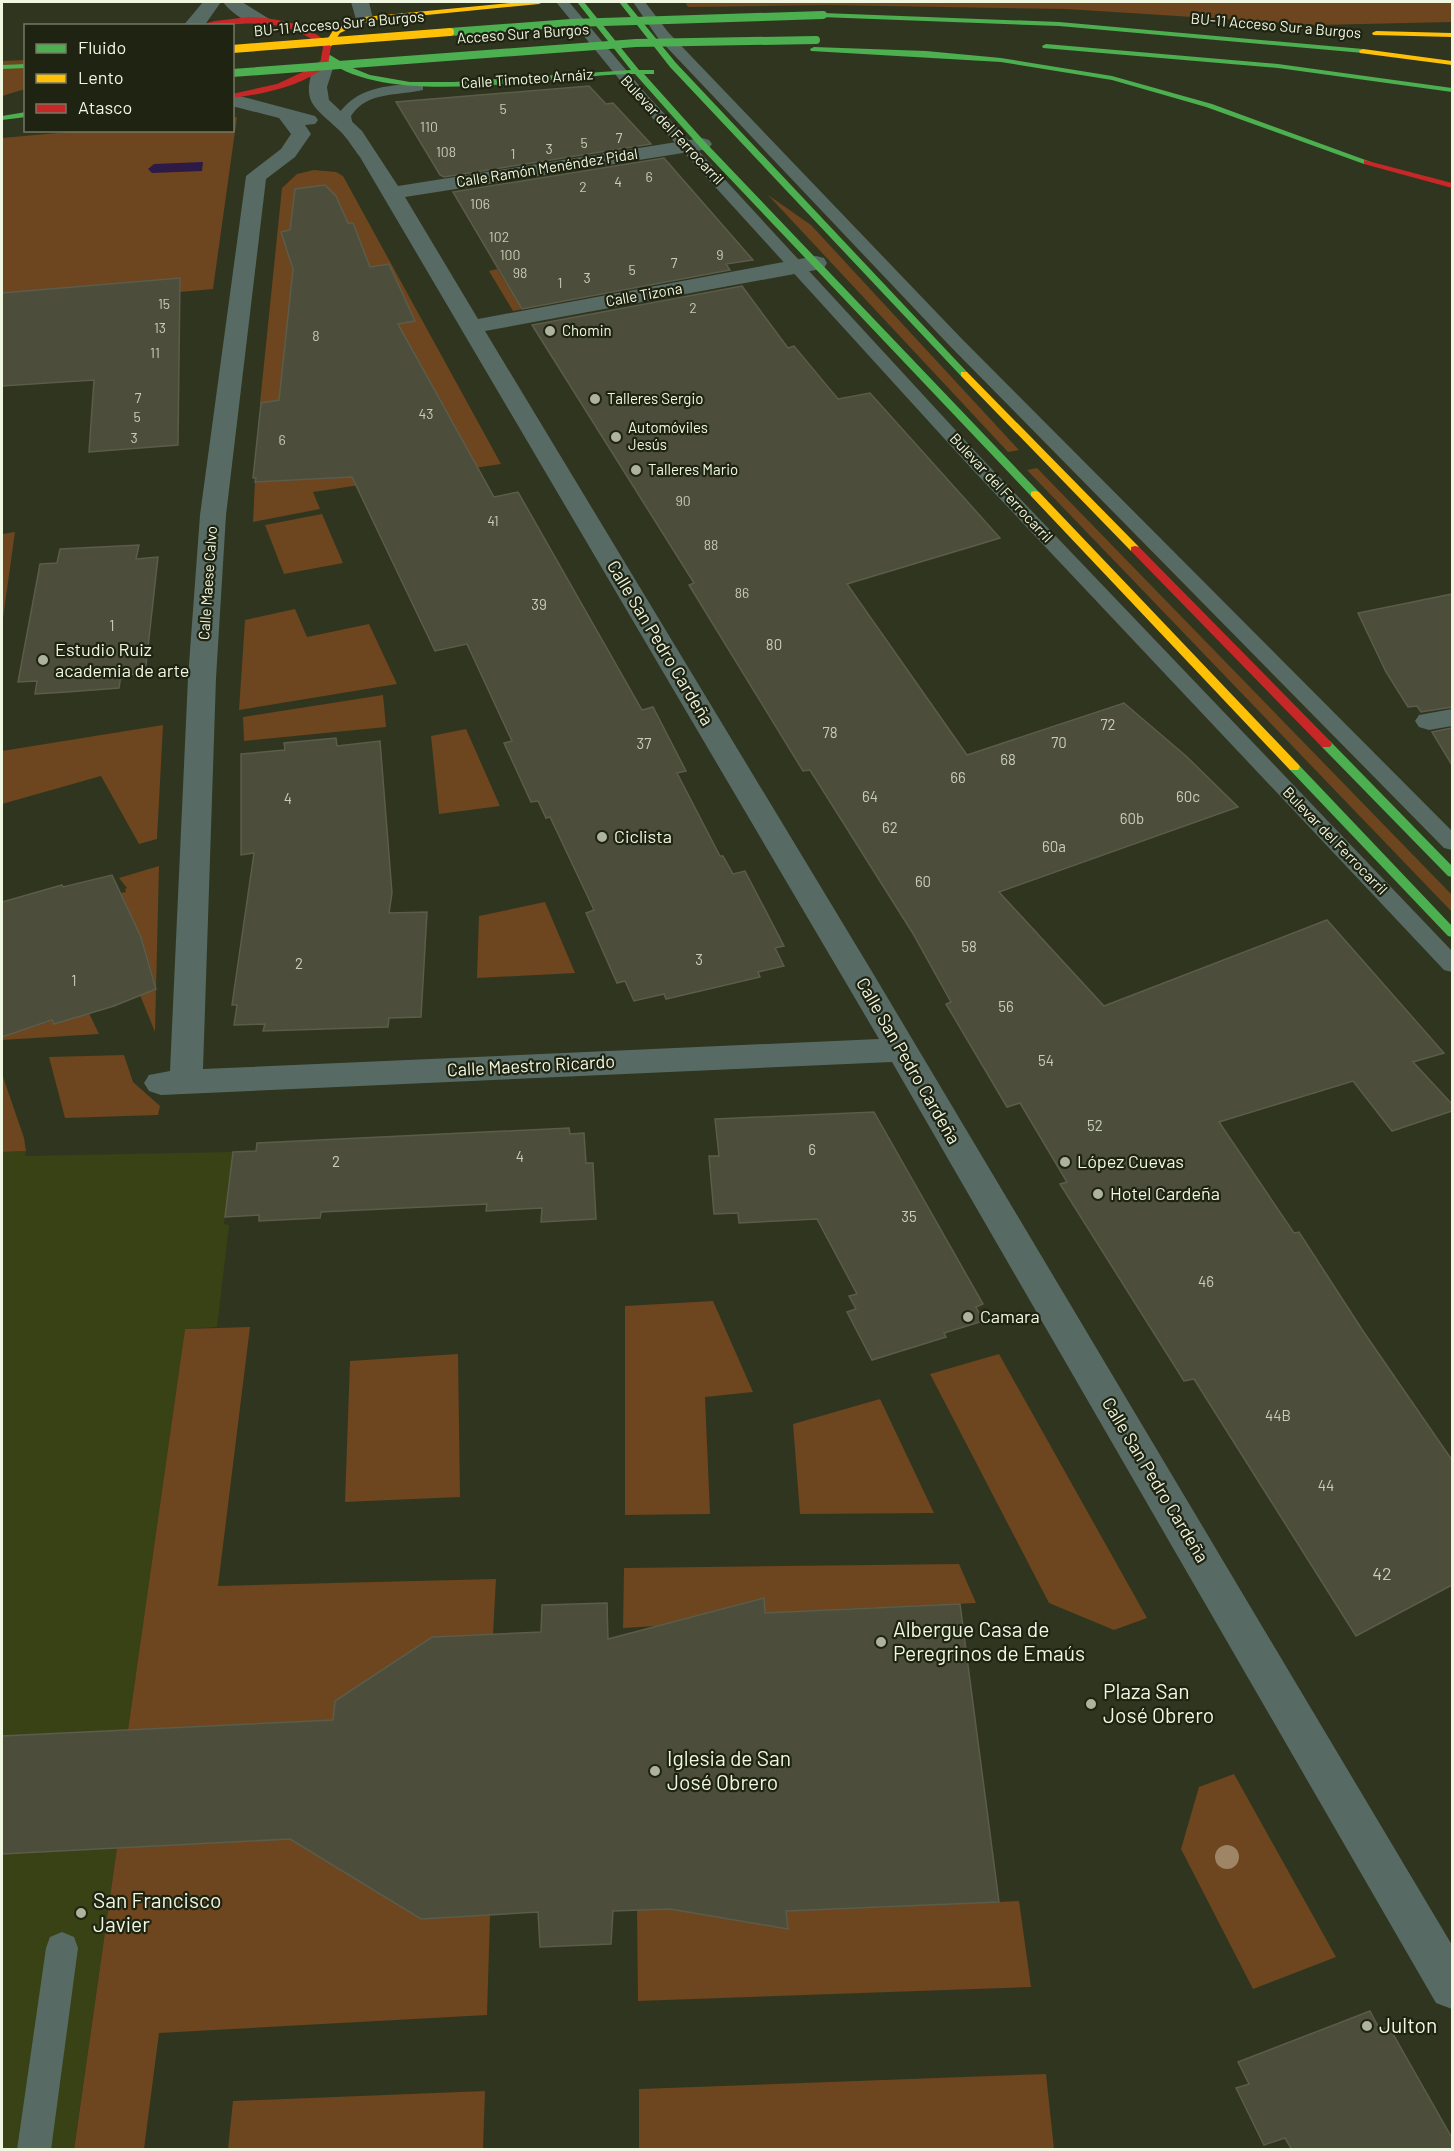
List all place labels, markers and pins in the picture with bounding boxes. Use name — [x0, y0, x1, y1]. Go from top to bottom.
place label: Chomin — [562, 321, 612, 339]
marker: Chomin — [543, 324, 557, 338]
place label: Talleres Sergio — [607, 389, 703, 407]
marker: Talleres Sergio — [588, 392, 602, 406]
place label: Automóviles Jesús — [628, 418, 708, 453]
marker: Automóviles Jesús — [609, 430, 623, 444]
place label: Talleres Mario — [648, 460, 738, 478]
marker: Talleres Mario — [629, 463, 643, 477]
place label: Estudio Ruiz academia de arte — [55, 638, 189, 681]
marker: Estudio Ruiz academia de arte — [36, 653, 50, 667]
place label: Ciclista — [614, 825, 672, 847]
marker: Ciclista — [595, 830, 609, 844]
place label: López Cuevas — [1077, 1150, 1184, 1172]
marker: López Cuevas — [1058, 1155, 1072, 1169]
place label: Hotel Cardeña — [1110, 1182, 1220, 1204]
marker: Hotel Cardeña — [1091, 1187, 1105, 1201]
place label: Camara — [980, 1305, 1040, 1327]
marker: Camara — [961, 1310, 975, 1324]
place label: Albergue Casa de Peregrinos de Emaús — [893, 1616, 1085, 1665]
marker: Albergue Casa de Peregrinos de Emaús — [874, 1635, 888, 1649]
place label: Plaza San José Obrero — [1103, 1678, 1214, 1727]
marker: Plaza San José Obrero — [1084, 1697, 1098, 1711]
place label: Iglesia de San José Obrero — [667, 1745, 791, 1794]
marker: Iglesia de San José Obrero — [648, 1764, 662, 1778]
place label: San Francisco Javier — [93, 1887, 221, 1936]
marker: San Francisco Javier — [74, 1906, 88, 1920]
place label: Julton — [1379, 2012, 1437, 2037]
marker: Julton — [1360, 2019, 1374, 2033]

